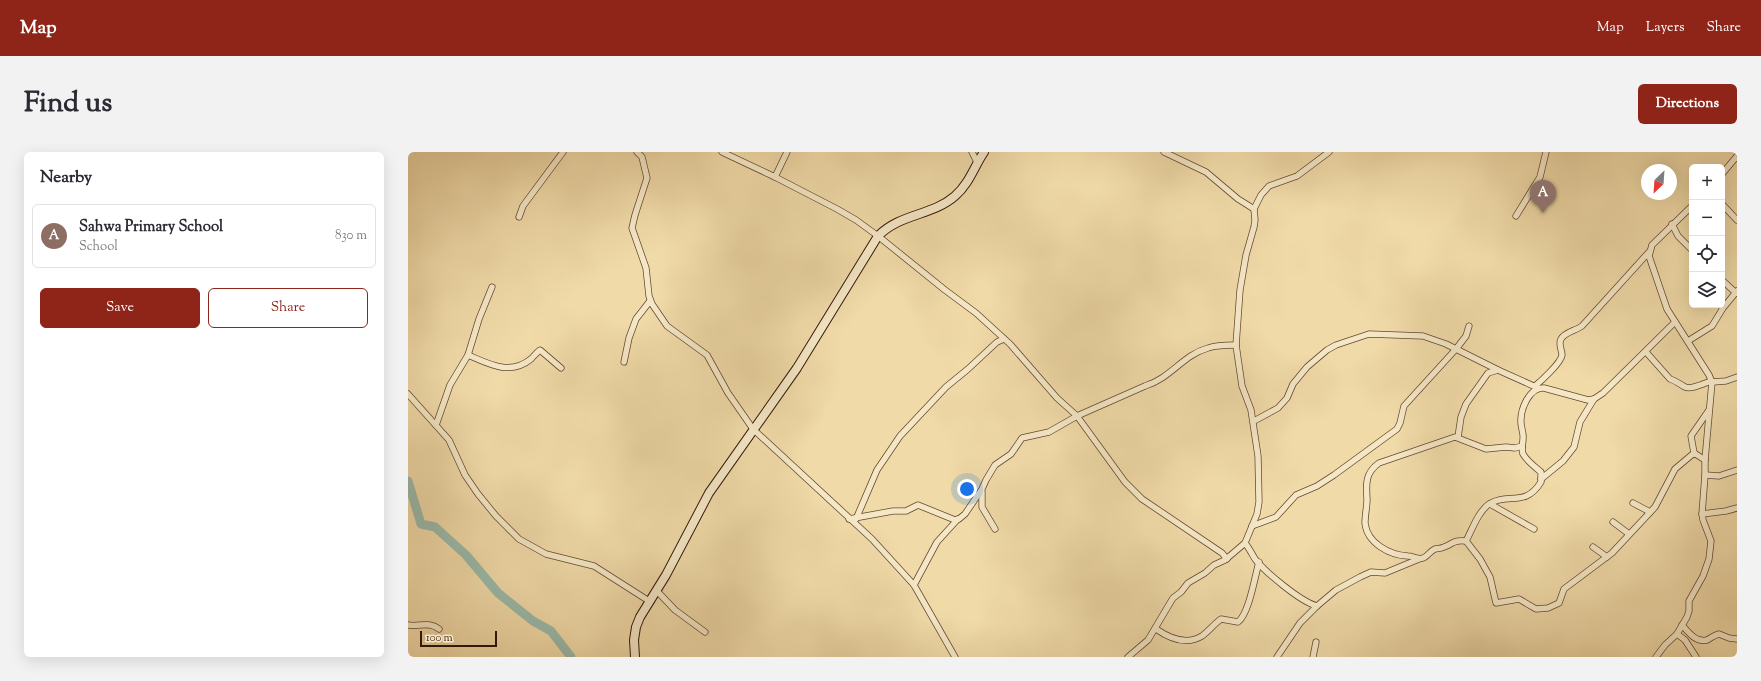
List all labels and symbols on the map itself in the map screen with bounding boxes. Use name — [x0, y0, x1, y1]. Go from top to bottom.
north arrow — [1641, 164, 1677, 200]
pin: A — [1530, 180, 1556, 213]
your location — [957, 479, 977, 499]
scale bar — [420, 629, 497, 648]

